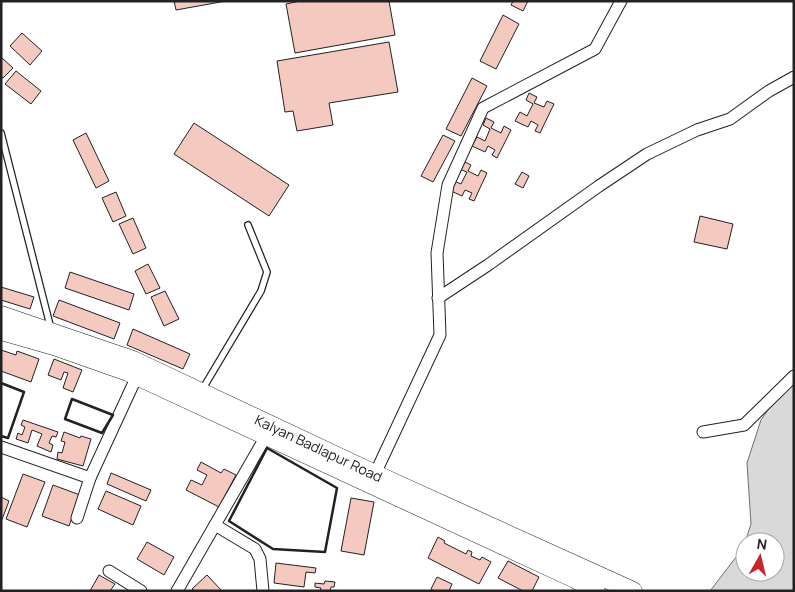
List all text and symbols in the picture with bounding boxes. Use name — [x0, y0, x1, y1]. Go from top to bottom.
street label: Kalyan Badlapur Road — [252, 409, 386, 486]
north arrow — [735, 532, 785, 582]
text: N — [756, 534, 768, 554]

